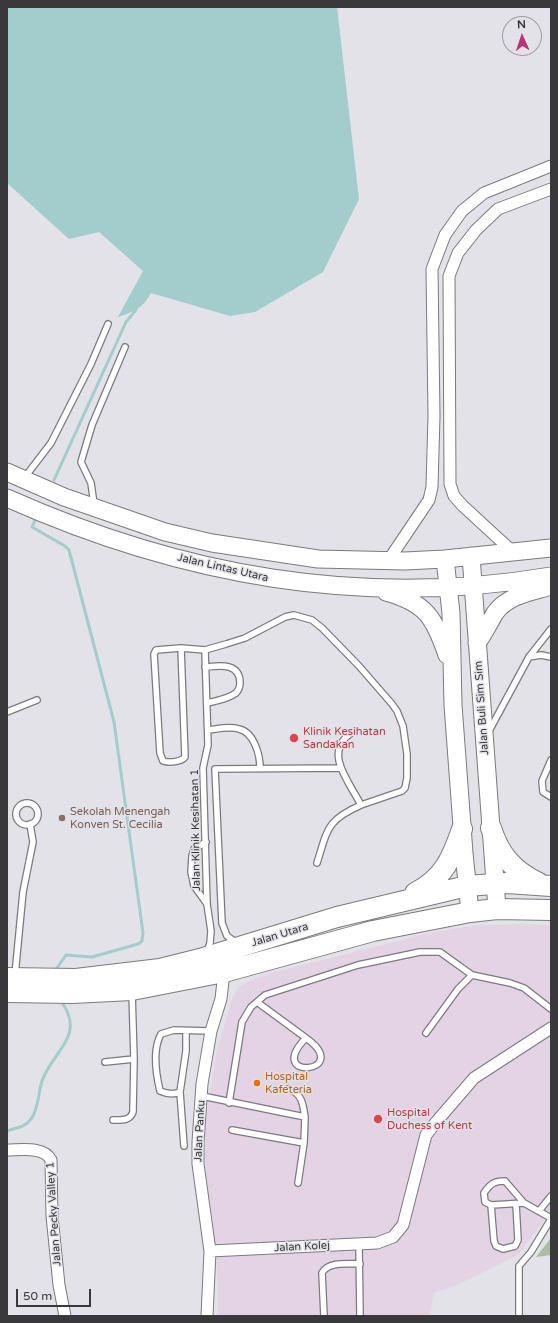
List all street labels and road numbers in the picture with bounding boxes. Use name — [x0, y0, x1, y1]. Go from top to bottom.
street label: Jalan Lintas Utara — [176, 551, 270, 585]
street label: Jalan Buli Sim Sim — [472, 661, 492, 755]
street label: Jalan Klinik Kesihatan 1 — [188, 769, 204, 891]
street label: Jalan Utara — [250, 920, 310, 950]
street label: Jalan Panku — [192, 1099, 208, 1163]
street label: Jalan Pecky Valley 1 — [44, 1161, 64, 1267]
street label: Jalan Kolej — [274, 1239, 330, 1255]

